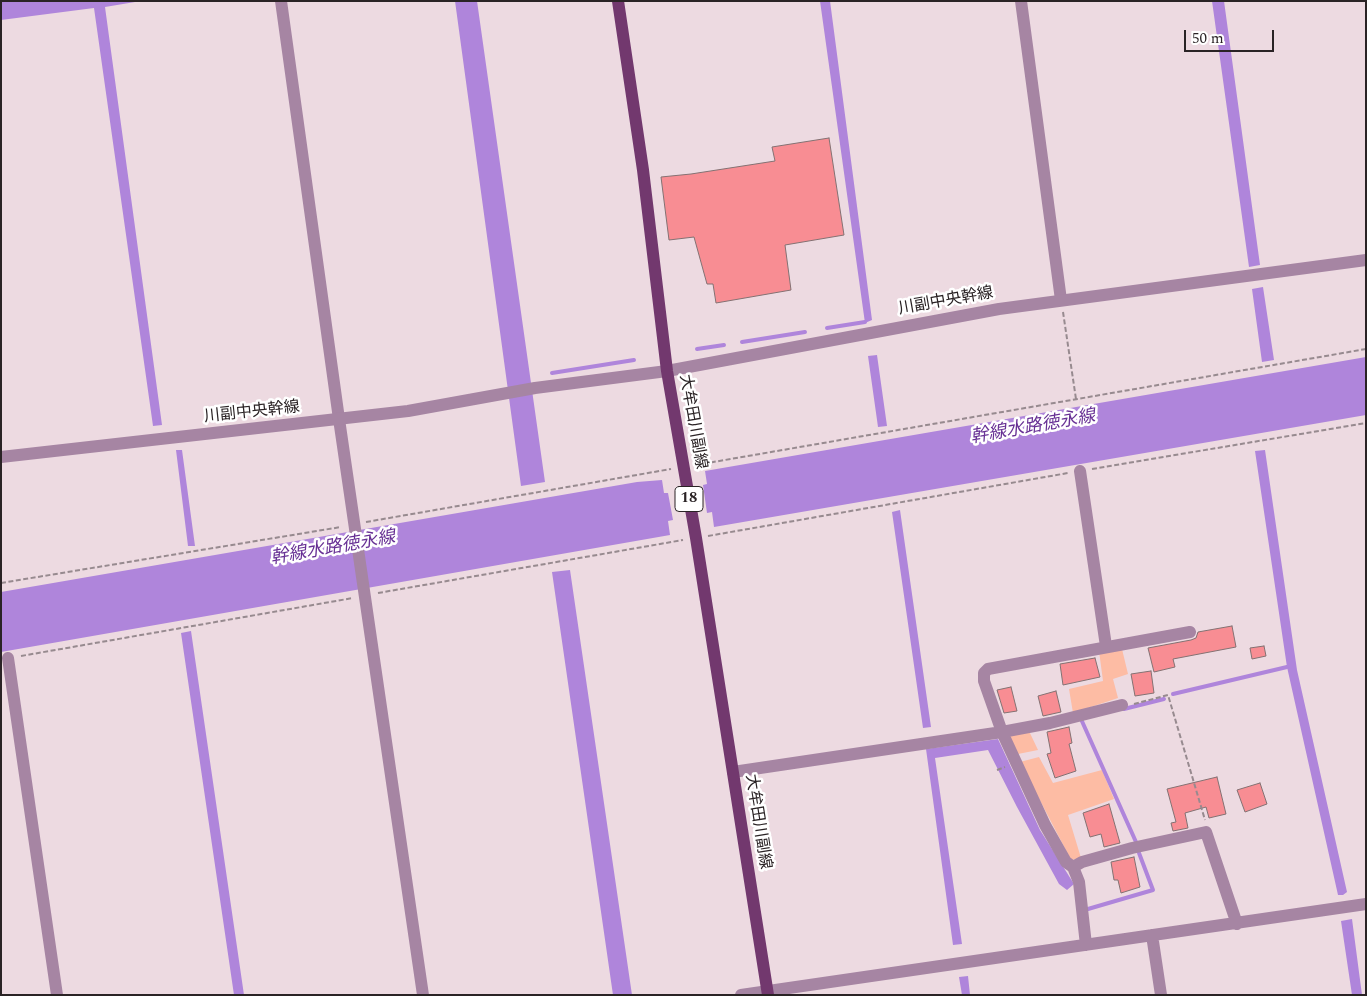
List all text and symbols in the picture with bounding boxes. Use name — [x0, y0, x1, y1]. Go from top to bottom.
scale bar — [1187, 20, 1277, 52]
text: 50 m — [1192, 27, 1224, 50]
street label: 川副中央幹線 — [897, 284, 995, 320]
street label: 大牟田川副線 — [674, 373, 710, 471]
street label: 川副中央幹線 — [203, 398, 301, 428]
water label: 幹線水路徳永線 — [969, 406, 1097, 450]
road number: 18 — [675, 486, 703, 512]
water label: 幹線水路徳永線 — [269, 527, 397, 571]
street label: 大牟田川副線 — [740, 773, 774, 871]

